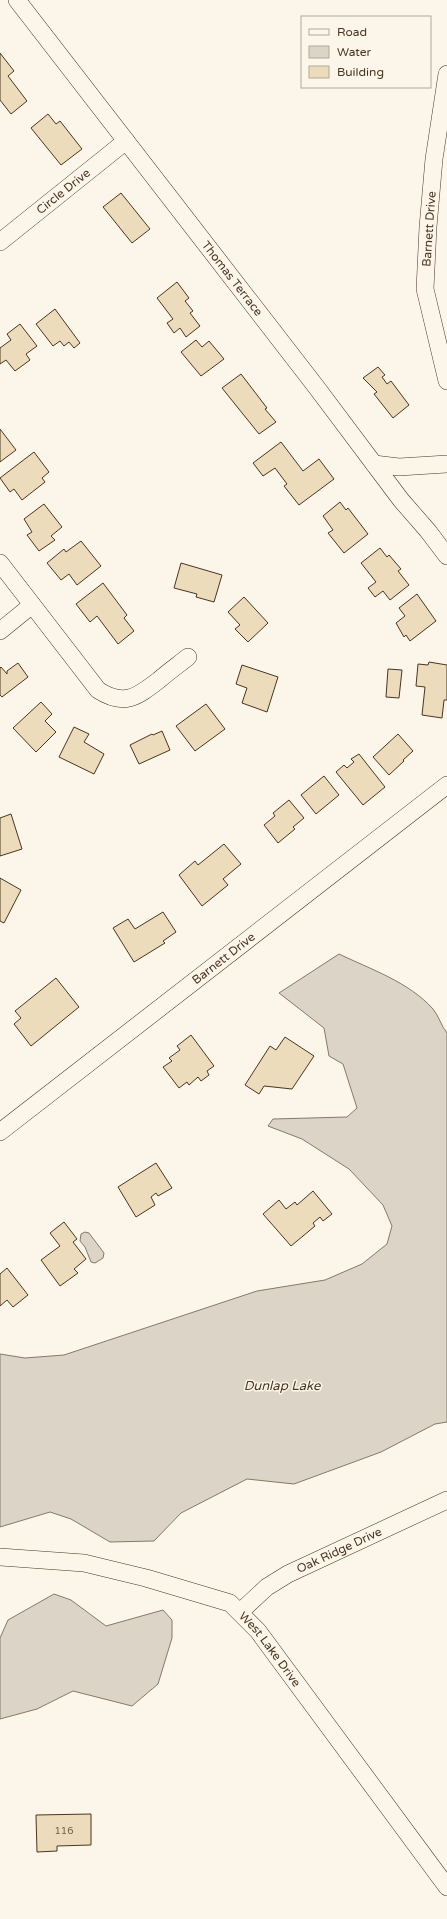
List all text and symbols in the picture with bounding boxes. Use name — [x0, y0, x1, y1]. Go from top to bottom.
legend — [301, 16, 431, 88]
text: Road — [337, 25, 367, 39]
text: Water — [337, 45, 372, 59]
text: Building — [337, 65, 384, 79]
street label: Circle Drive — [34, 166, 93, 217]
street label: Barnett Drive — [419, 191, 439, 267]
street label: Thomas Terrace — [199, 238, 266, 319]
street label: Barnett Drive — [189, 930, 258, 987]
water label: Dunlap Lake — [244, 1378, 321, 1394]
street label: Oak Ridge Drive — [294, 1524, 384, 1576]
street label: West Lake Drive — [236, 1609, 304, 1690]
house number: 116 — [55, 1825, 73, 1837]

